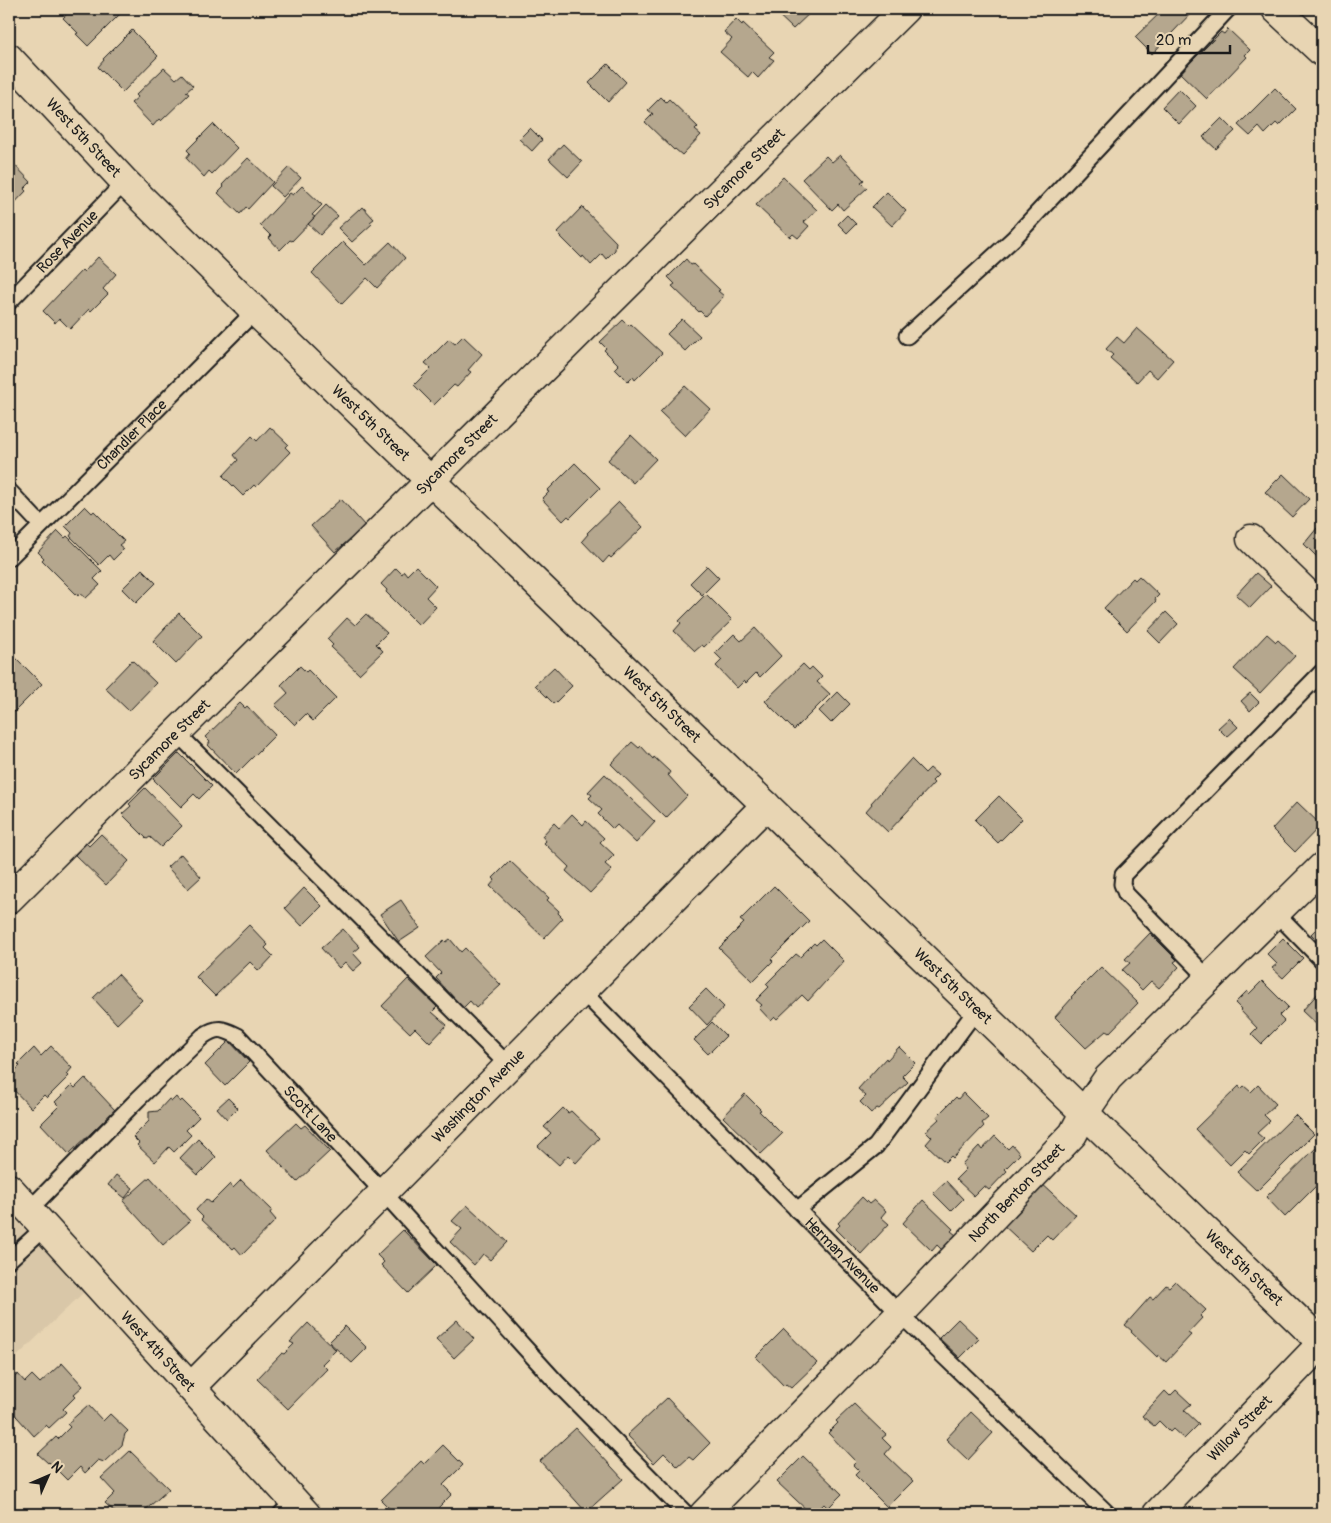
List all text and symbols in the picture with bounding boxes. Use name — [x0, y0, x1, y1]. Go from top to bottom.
scale bar — [1148, 22, 1231, 54]
text: 20 m — [1156, 31, 1191, 50]
street label: West 5th Street — [42, 94, 126, 182]
street label: Sycamore Street — [699, 124, 790, 214]
street label: Rose Avenue — [33, 206, 103, 277]
street label: West 5th Street — [328, 381, 415, 466]
street label: Chandler Place — [93, 395, 171, 474]
street label: Sycamore Street — [412, 409, 502, 499]
street label: West 5th Street — [619, 662, 706, 747]
street label: Sycamore Street — [124, 694, 215, 784]
street label: West 5th Street — [910, 944, 997, 1029]
street label: Washington Avenue — [428, 1045, 529, 1147]
street label: Scott Lane — [279, 1081, 342, 1147]
street label: North Benton Street — [964, 1139, 1069, 1246]
street label: Herman Avenue — [801, 1213, 884, 1298]
street label: West 5th Street — [1201, 1226, 1288, 1310]
street label: West 4th Street — [116, 1307, 200, 1396]
street label: Willow Street — [1203, 1391, 1277, 1465]
north arrow — [22, 1450, 72, 1500]
text: N — [47, 1458, 66, 1477]

